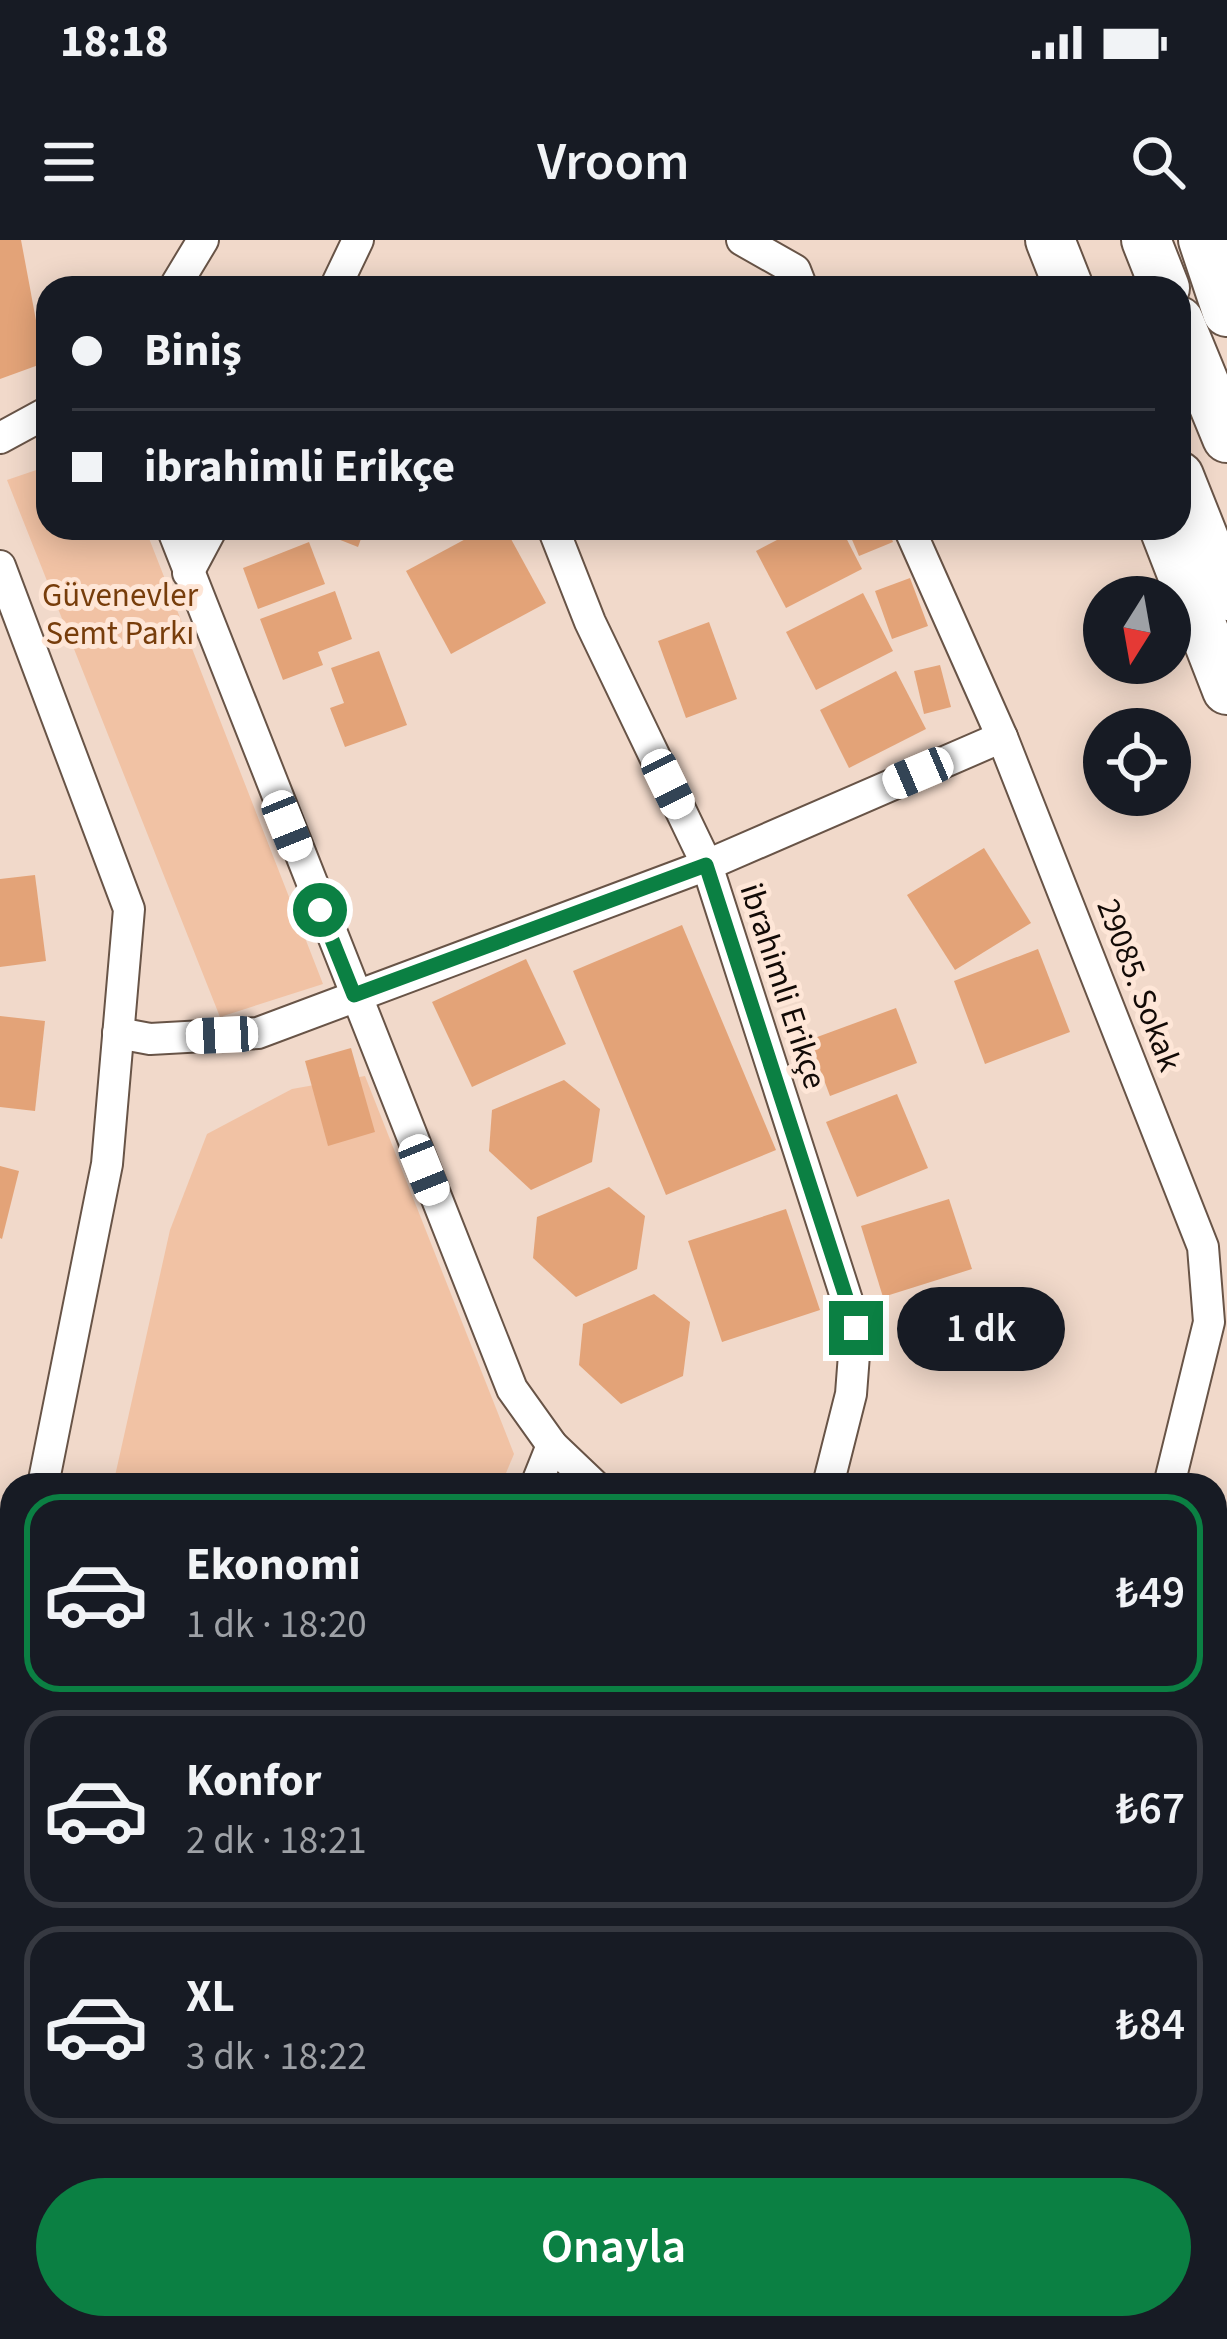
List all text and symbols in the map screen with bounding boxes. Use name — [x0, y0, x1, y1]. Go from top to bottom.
text: 18:18 — [60, 10, 169, 74]
text: Vroom — [537, 124, 690, 201]
icon: menu — [36, 129, 102, 195]
icon: search — [1125, 129, 1191, 195]
text: Biniş — [144, 319, 242, 383]
text: ibrahimli Erikçe — [144, 435, 455, 499]
park label: Güvenevler Semt Parkı — [42, 572, 199, 657]
north arrow — [1083, 576, 1191, 684]
map controls — [1083, 576, 1191, 816]
button: locate — [1083, 708, 1191, 816]
car — [878, 742, 958, 804]
car — [636, 744, 700, 824]
car — [257, 786, 317, 866]
street label: ibrahimli Erikçe — [728, 877, 838, 1095]
route start — [293, 883, 347, 937]
street label: 29085. Sokak — [1085, 892, 1194, 1079]
car — [185, 1015, 259, 1055]
car — [394, 1130, 454, 1210]
callout: 1 dk — [898, 1286, 1066, 1370]
route end — [829, 1301, 883, 1355]
text: 1 dk — [946, 1301, 1016, 1357]
text: Ekonomi — [186, 1533, 361, 1597]
icon: car — [42, 1539, 150, 1647]
text: ₺49 — [1116, 1561, 1185, 1625]
text: 1 dk · 18:20 — [186, 1597, 367, 1653]
text: Konfor — [186, 1749, 321, 1813]
icon: car — [42, 1755, 150, 1863]
text: ₺67 — [1116, 1777, 1185, 1841]
text: 2 dk · 18:21 — [186, 1813, 367, 1869]
text: XL — [186, 1965, 235, 2029]
icon: car — [42, 1971, 150, 2079]
text: ₺84 — [1116, 1993, 1185, 2057]
text: 3 dk · 18:22 — [186, 2029, 367, 2085]
button: Onayla — [36, 2178, 1191, 2316]

